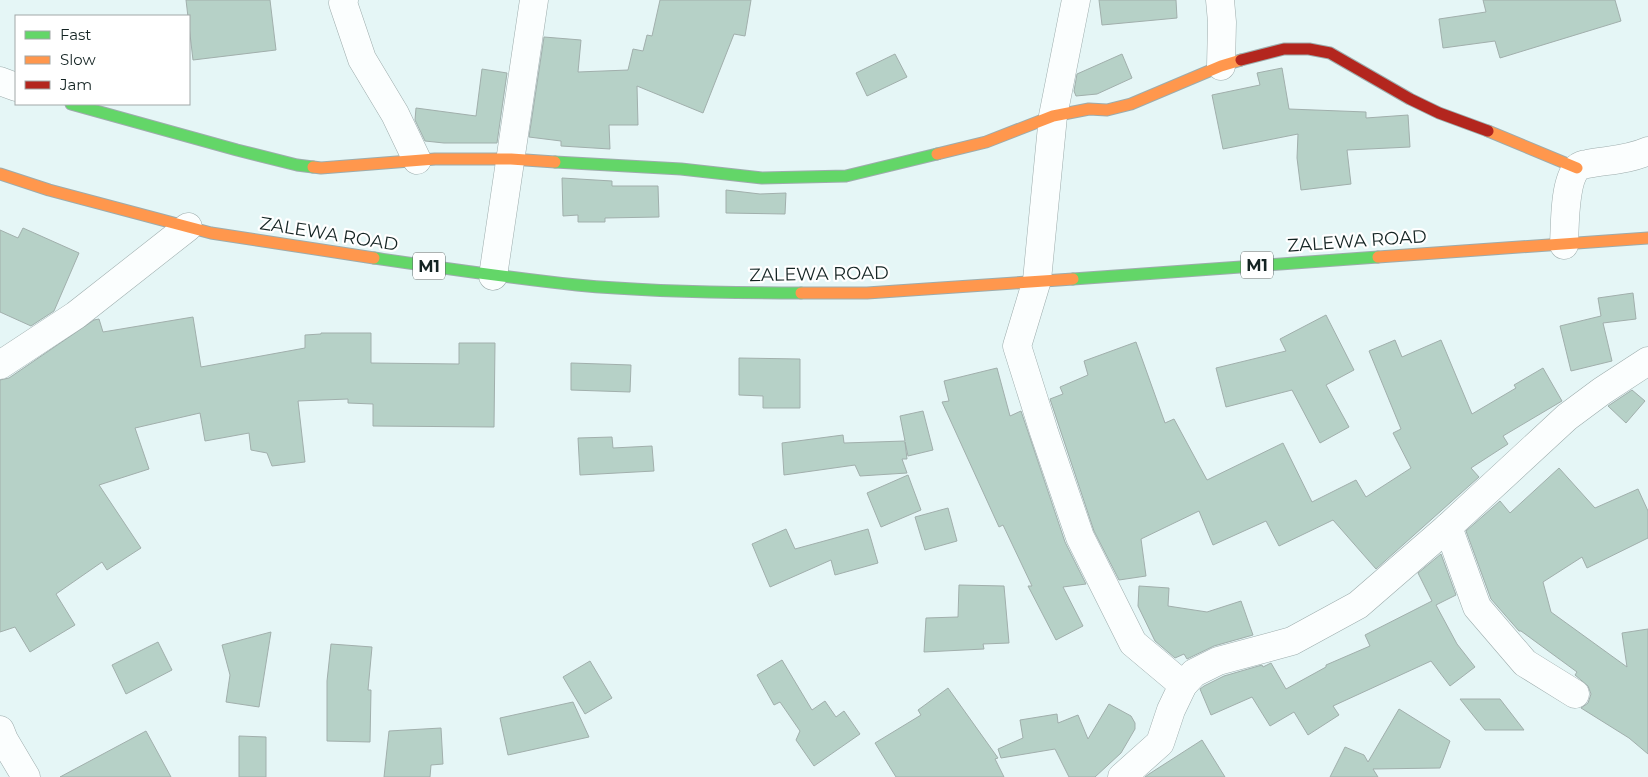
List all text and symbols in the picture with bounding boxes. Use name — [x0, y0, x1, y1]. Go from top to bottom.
legend — [15, 15, 190, 105]
text: Fast — [60, 25, 91, 44]
text: Slow — [60, 50, 96, 69]
text: Jam — [59, 75, 92, 94]
street label: ZALEWA ROAD — [258, 212, 400, 256]
street label: ZALEWA ROAD — [1287, 225, 1427, 257]
road number: M1 — [413, 252, 445, 280]
road number: M1 — [1241, 252, 1273, 278]
street label: ZALEWA ROAD — [749, 262, 889, 286]

